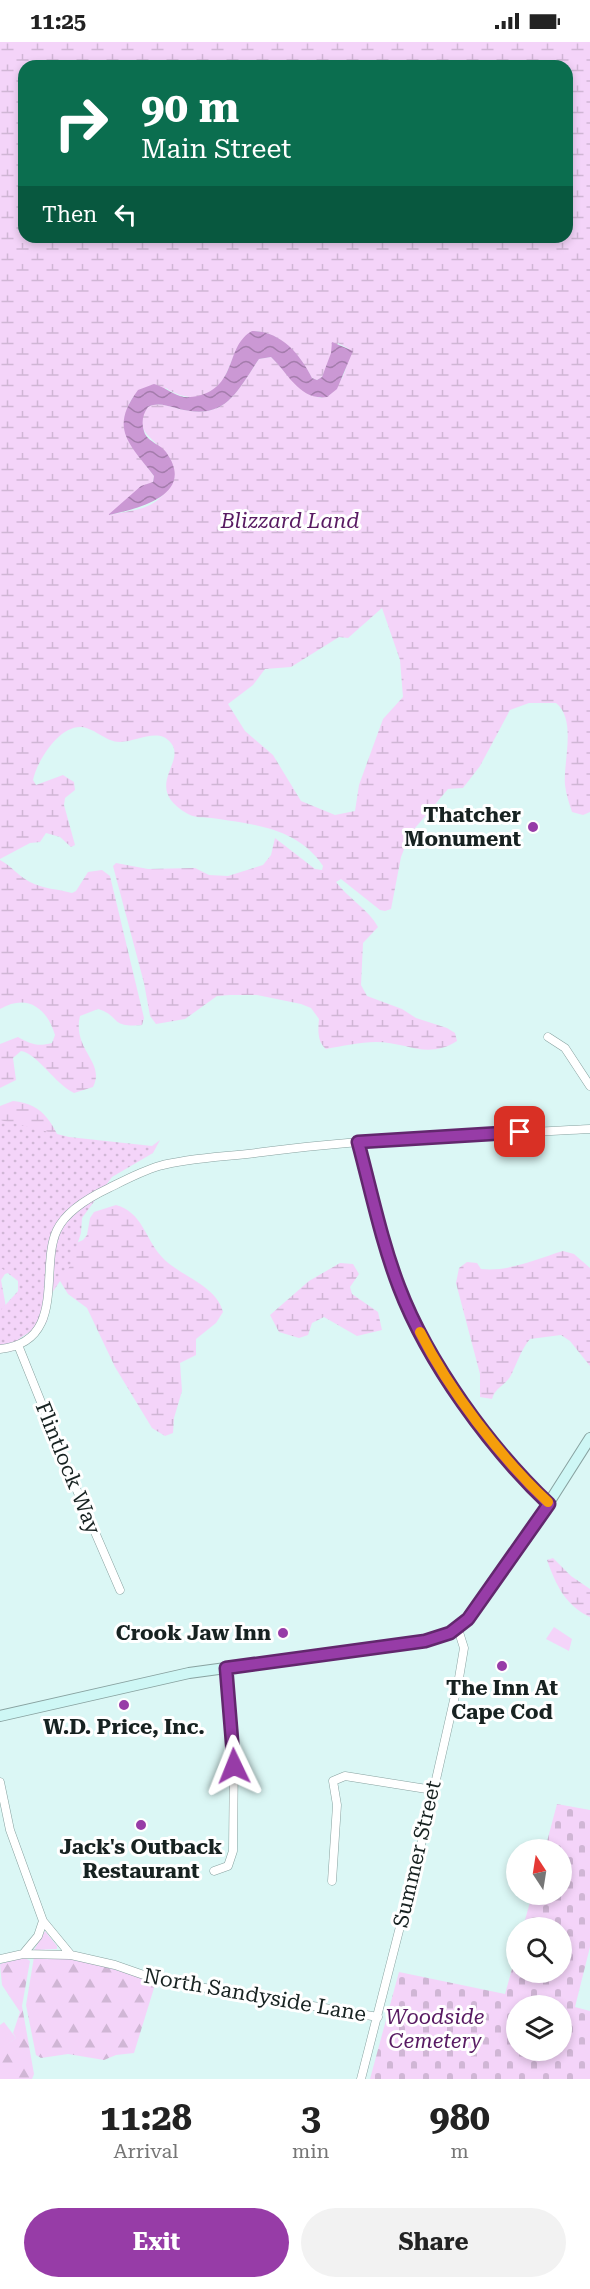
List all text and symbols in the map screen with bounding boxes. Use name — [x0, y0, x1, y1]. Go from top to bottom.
text: 11:25 — [30, 9, 86, 34]
text: 90 m — [141, 83, 239, 132]
icon: right — [42, 84, 120, 162]
text: Main Street — [141, 133, 291, 165]
icon: left — [109, 198, 142, 231]
text: Then — [42, 202, 97, 227]
park label: Blizzard Land — [220, 509, 359, 533]
place label: Thatcher Monument — [404, 803, 521, 851]
marker: Thatcher Monument — [526, 820, 540, 834]
pin — [494, 1106, 545, 1157]
icon: arrive — [503, 1115, 536, 1148]
street label: Flintlock Way — [31, 1398, 106, 1538]
place label: Crook Jaw Inn — [116, 1621, 271, 1645]
marker: Crook Jaw Inn — [276, 1626, 290, 1640]
marker: The Inn At Cape Cod — [495, 1659, 509, 1673]
place label: The Inn At Cape Cod — [446, 1676, 559, 1724]
marker: W.D. Price, Inc. — [117, 1698, 131, 1712]
place label: W.D. Price, Inc. — [43, 1715, 205, 1739]
position arrow — [202, 1734, 266, 1798]
street label: Summer Street — [388, 1778, 446, 1930]
marker: Jack's Outback Restaurant — [134, 1818, 148, 1832]
place label: Jack's Outback Restaurant — [59, 1835, 223, 1883]
north arrow — [506, 1839, 572, 1905]
map controls — [506, 1839, 572, 2061]
button: search — [506, 1917, 572, 1983]
street label: North Sandyside Lane — [142, 1964, 368, 2026]
button: layers — [506, 1995, 572, 2061]
park label: Woodside Cemetery — [386, 2005, 484, 2053]
text: 11:28 — [100, 2097, 192, 2139]
text: 3 — [301, 2097, 321, 2139]
text: 980 — [430, 2097, 490, 2139]
text: Arrival — [113, 2139, 178, 2163]
text: min — [292, 2139, 329, 2163]
text: m — [451, 2139, 469, 2163]
button: Exit — [24, 2208, 289, 2277]
button: Share — [301, 2208, 566, 2277]

